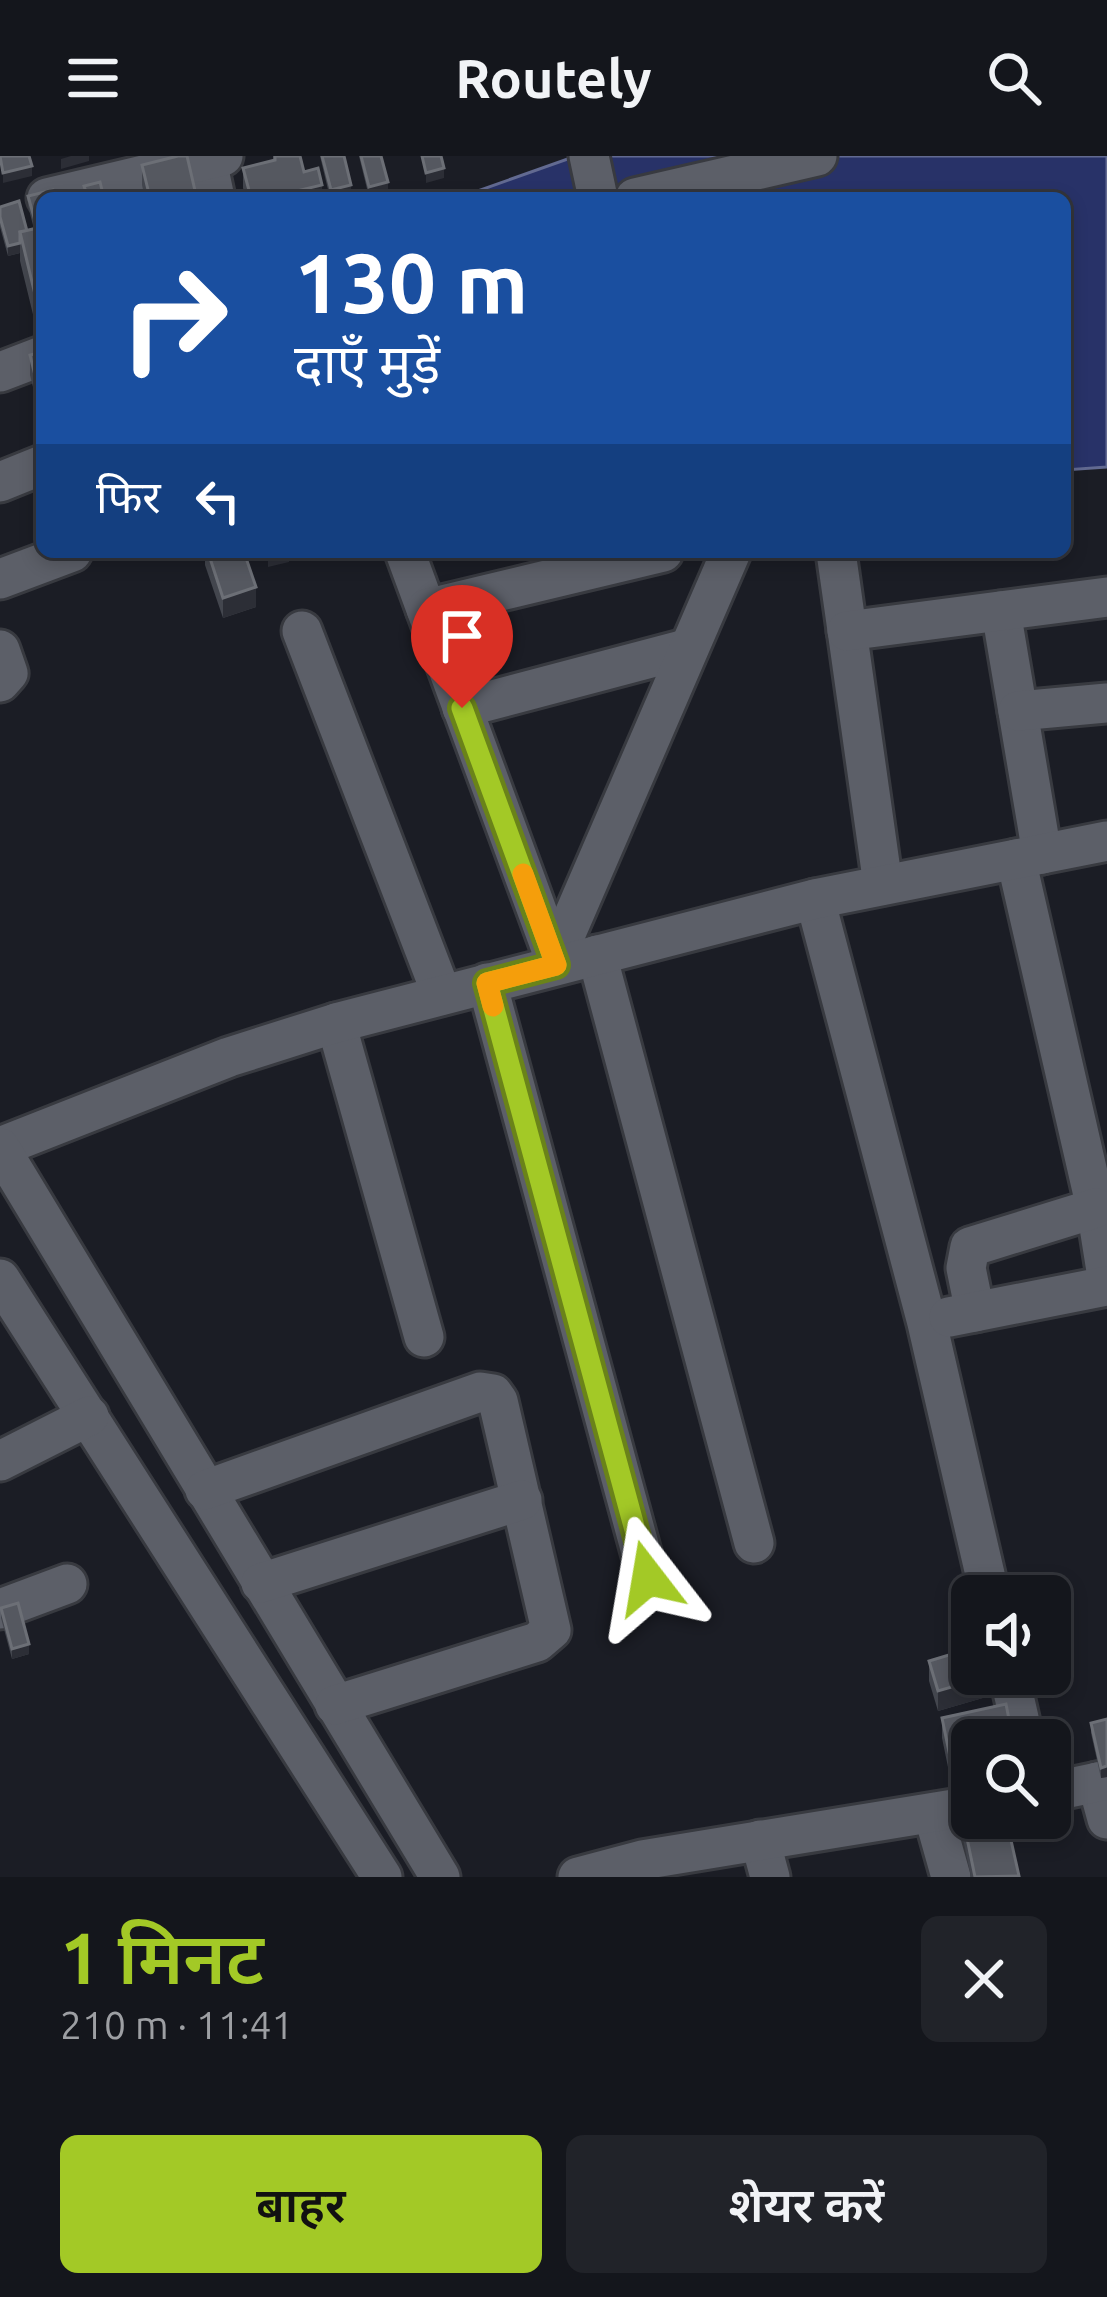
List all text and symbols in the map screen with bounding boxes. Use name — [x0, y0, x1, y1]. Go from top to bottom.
icon: menu — [60, 45, 126, 111]
icon: search — [981, 45, 1047, 111]
text: Routely — [455, 48, 652, 108]
text: 130 m — [294, 235, 528, 329]
icon: right — [96, 240, 252, 396]
text: दाएँ मुड़ें — [294, 333, 440, 393]
icon: left — [185, 468, 251, 534]
text: फिर — [96, 471, 161, 522]
pin — [411, 585, 513, 708]
icon: arrive — [429, 603, 495, 669]
position arrow — [585, 1515, 711, 1641]
map controls — [951, 1575, 1071, 1839]
button: sound — [951, 1575, 1071, 1695]
button: search — [951, 1719, 1071, 1839]
button: close — [921, 1916, 1047, 2042]
text: 1 मिनट — [60, 1917, 264, 1998]
text: 210 m · 11:41 — [60, 2003, 294, 2046]
button: बाहर — [60, 2135, 542, 2273]
button: शेयर करें — [566, 2135, 1047, 2273]

